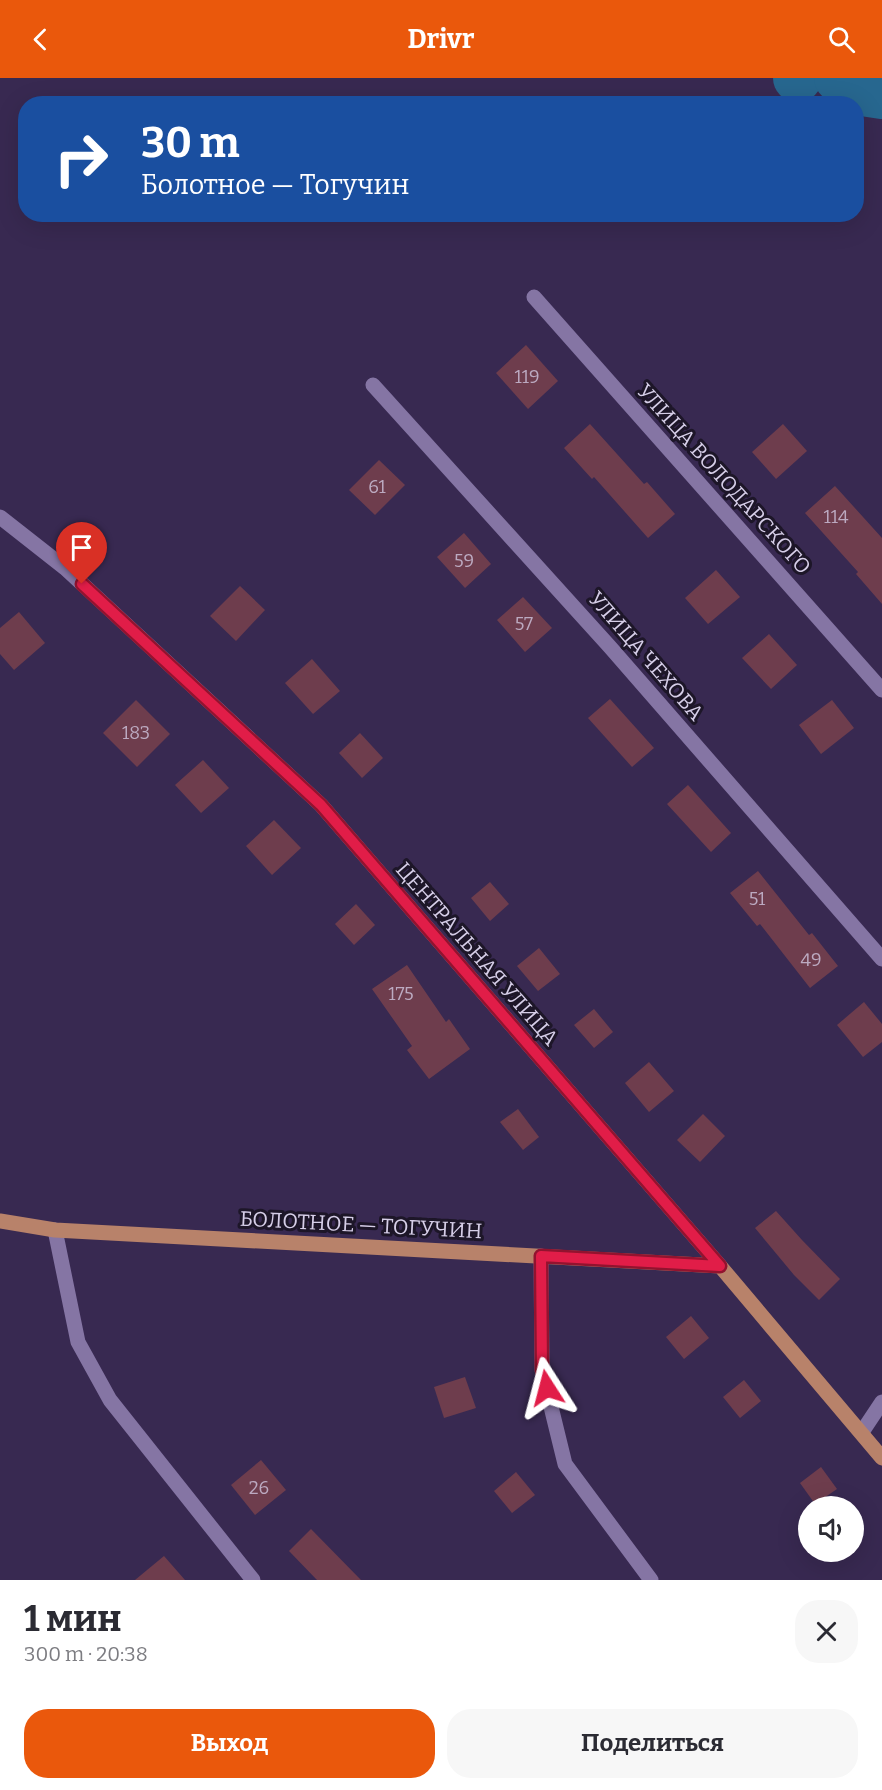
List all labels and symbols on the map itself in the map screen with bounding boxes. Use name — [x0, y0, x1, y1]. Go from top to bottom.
house number: 119 — [514, 366, 540, 388]
street label: УЛИЦА ВОЛОДАРСКОГО — [632, 378, 816, 580]
house number: 61 — [368, 476, 387, 498]
house number: 114 — [823, 506, 849, 528]
pin — [56, 522, 107, 584]
house number: 59 — [454, 550, 474, 572]
street label: УЛИЦА ЧЕХОВА — [583, 586, 709, 726]
house number: 57 — [515, 613, 533, 635]
house number: 183 — [122, 722, 150, 744]
street label: ЦЕНТРАЛЬНАЯ УЛИЦА — [390, 857, 564, 1051]
house number: 51 — [749, 888, 766, 910]
house number: 49 — [800, 949, 822, 971]
house number: 175 — [388, 983, 414, 1005]
street label: БОЛОТНОЕ — ТОГУЧИН — [239, 1206, 483, 1244]
position arrow — [515, 1356, 579, 1420]
house number: 26 — [249, 1477, 269, 1499]

